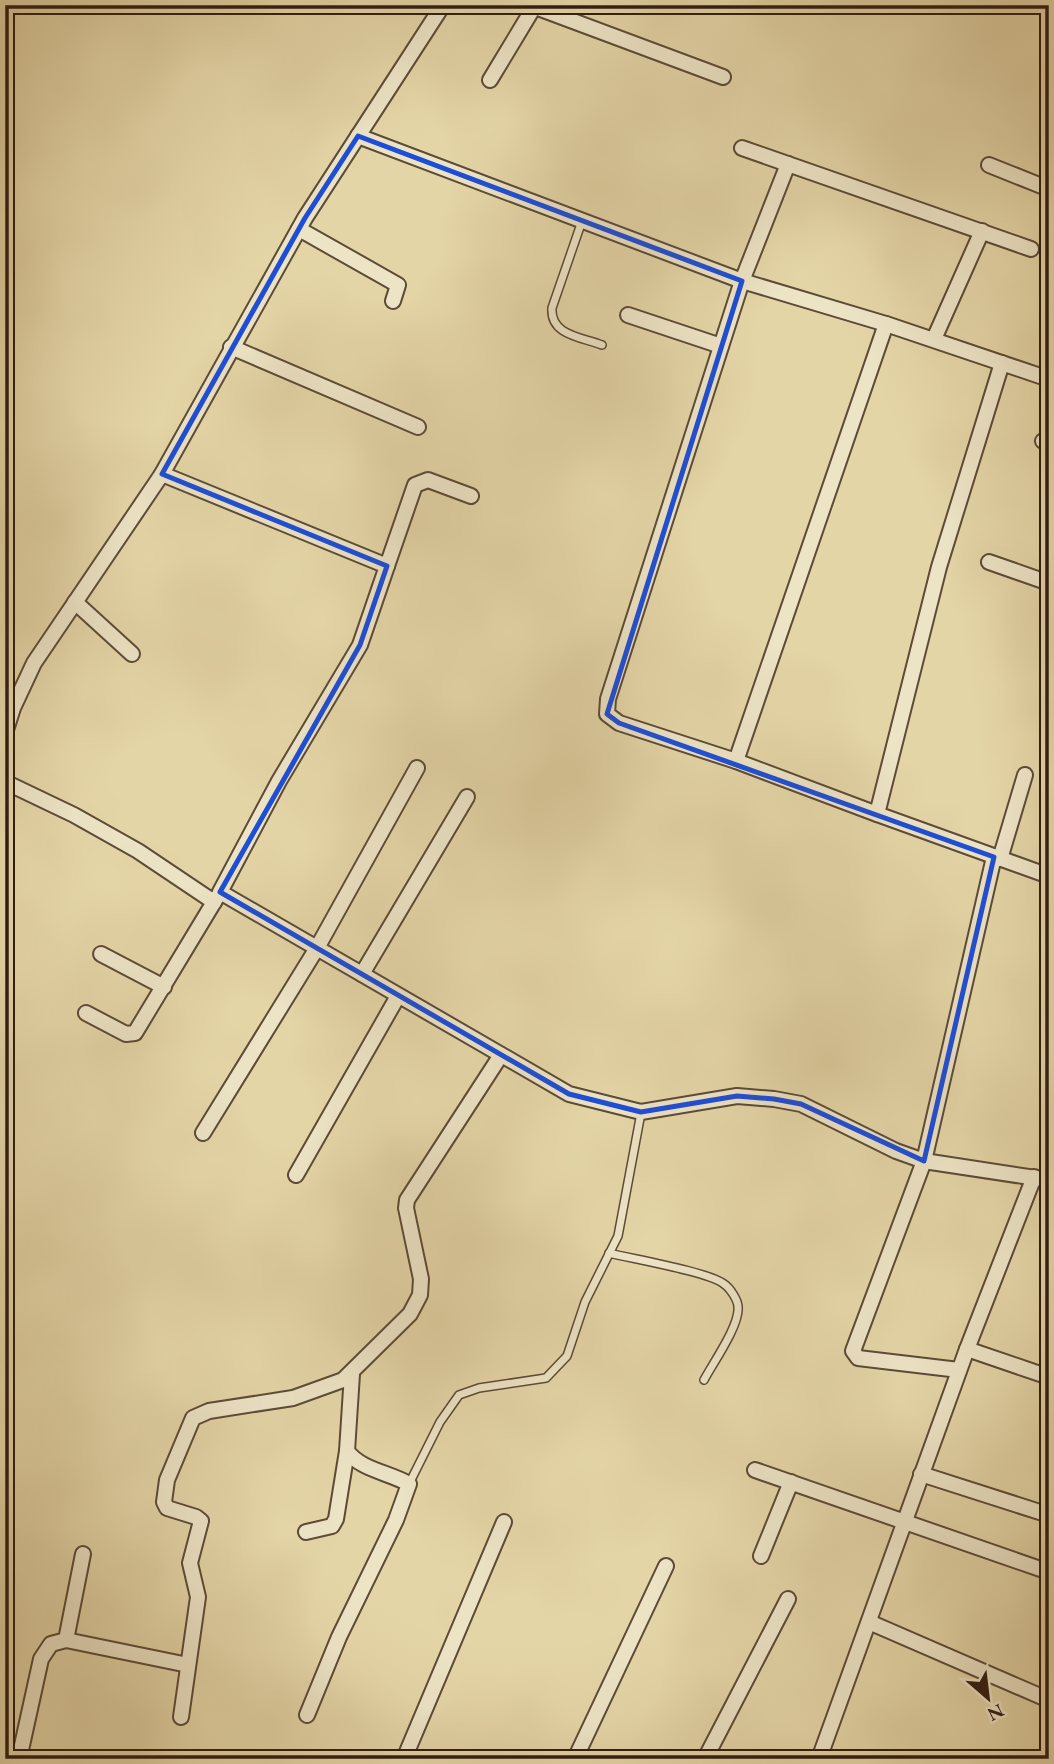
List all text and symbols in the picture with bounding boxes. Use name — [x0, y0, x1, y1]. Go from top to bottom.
north arrow — [953, 1662, 1023, 1732]
text: N — [983, 1698, 1008, 1728]

